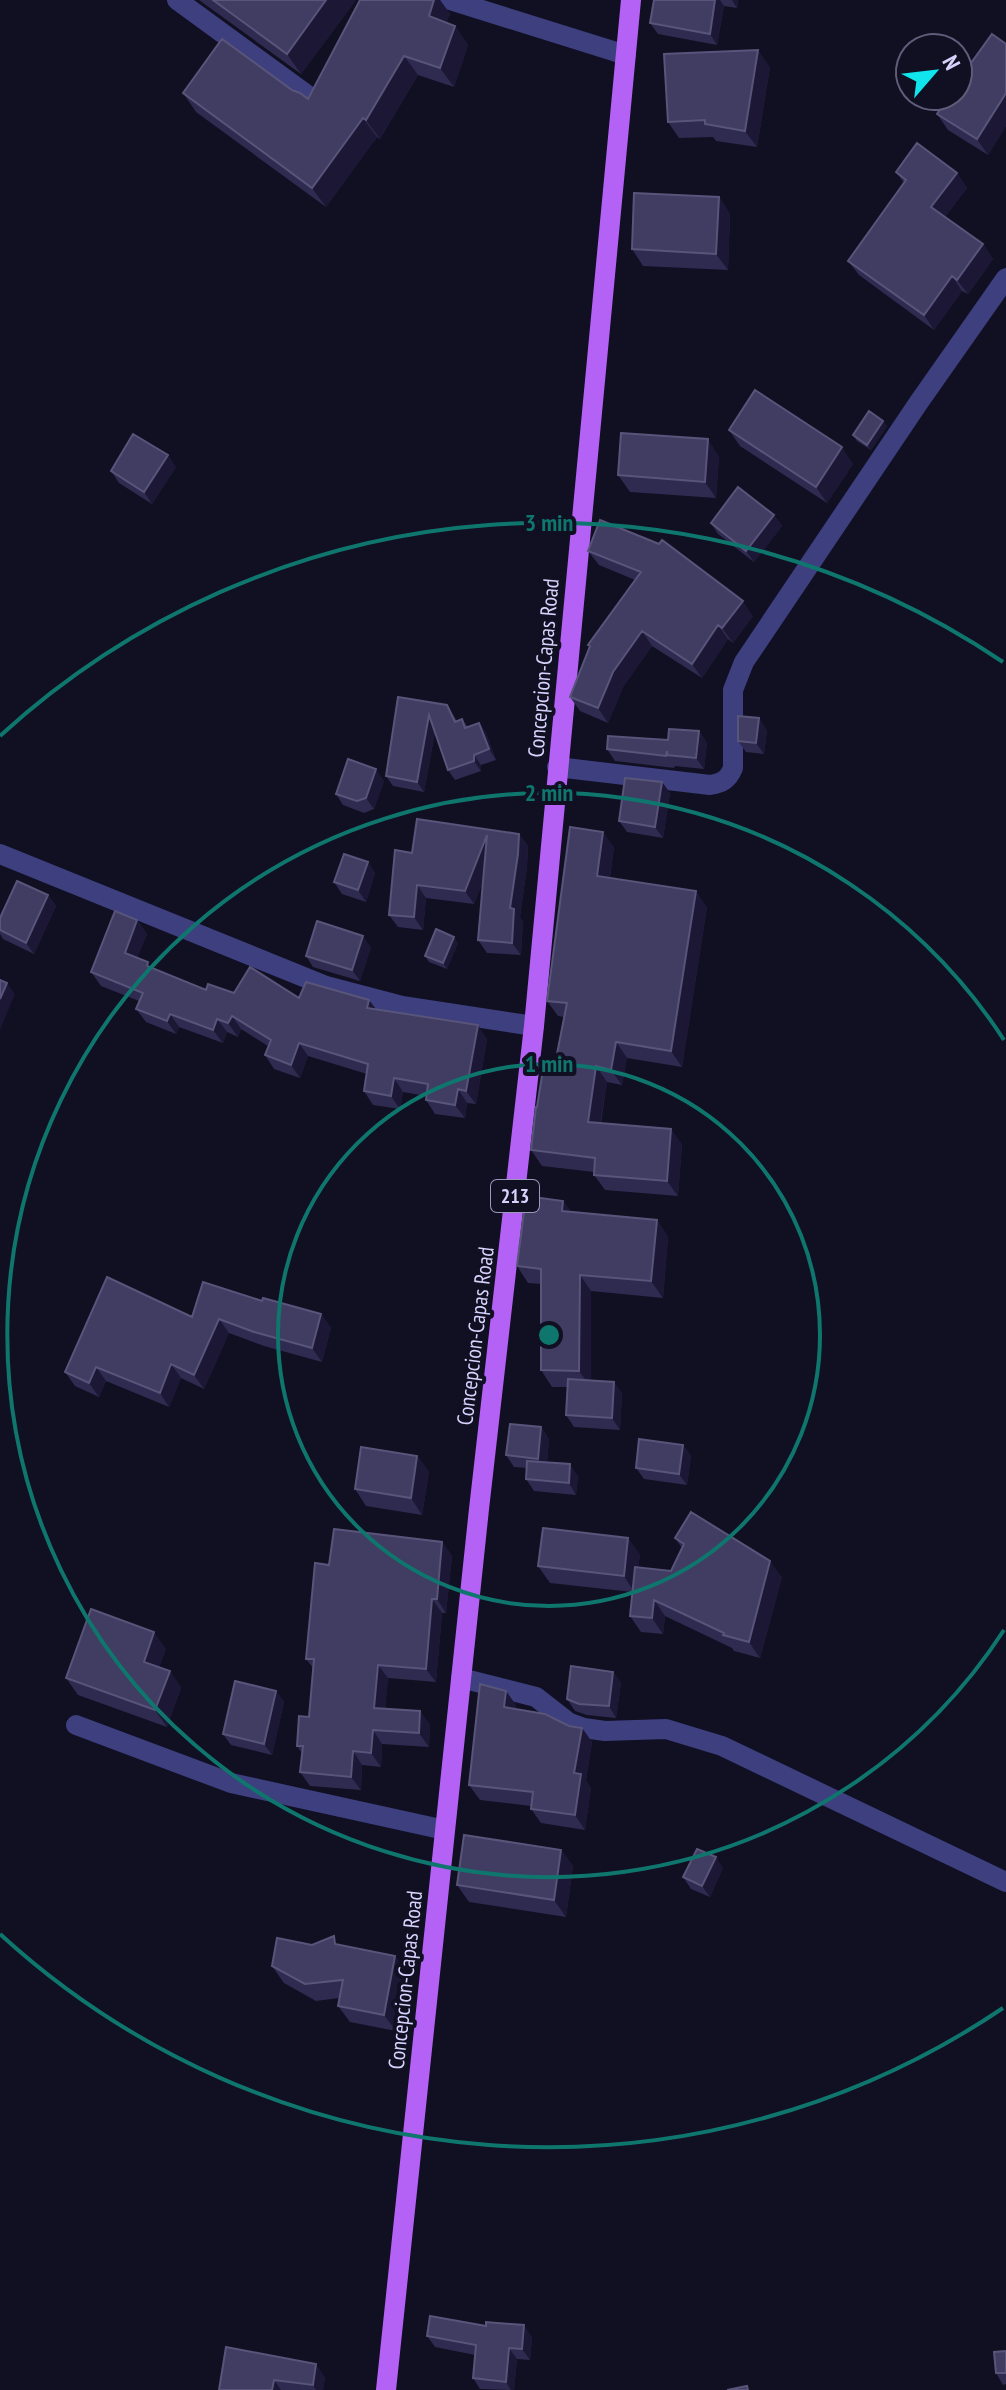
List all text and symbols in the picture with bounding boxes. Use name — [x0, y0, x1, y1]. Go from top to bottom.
north arrow — [894, 32, 974, 112]
text: N — [937, 51, 967, 74]
text: 3 min — [525, 507, 573, 538]
street label: Concepcion-Capas Road — [521, 577, 565, 759]
text: 2 min — [525, 777, 573, 808]
text: 1 min — [525, 1048, 573, 1079]
road number: 213 — [491, 1180, 539, 1212]
street label: Concepcion-Capas Road — [450, 1245, 500, 1427]
centre of rings — [535, 1321, 563, 1349]
street label: Concepcion-Capas Road — [382, 1889, 428, 2071]

